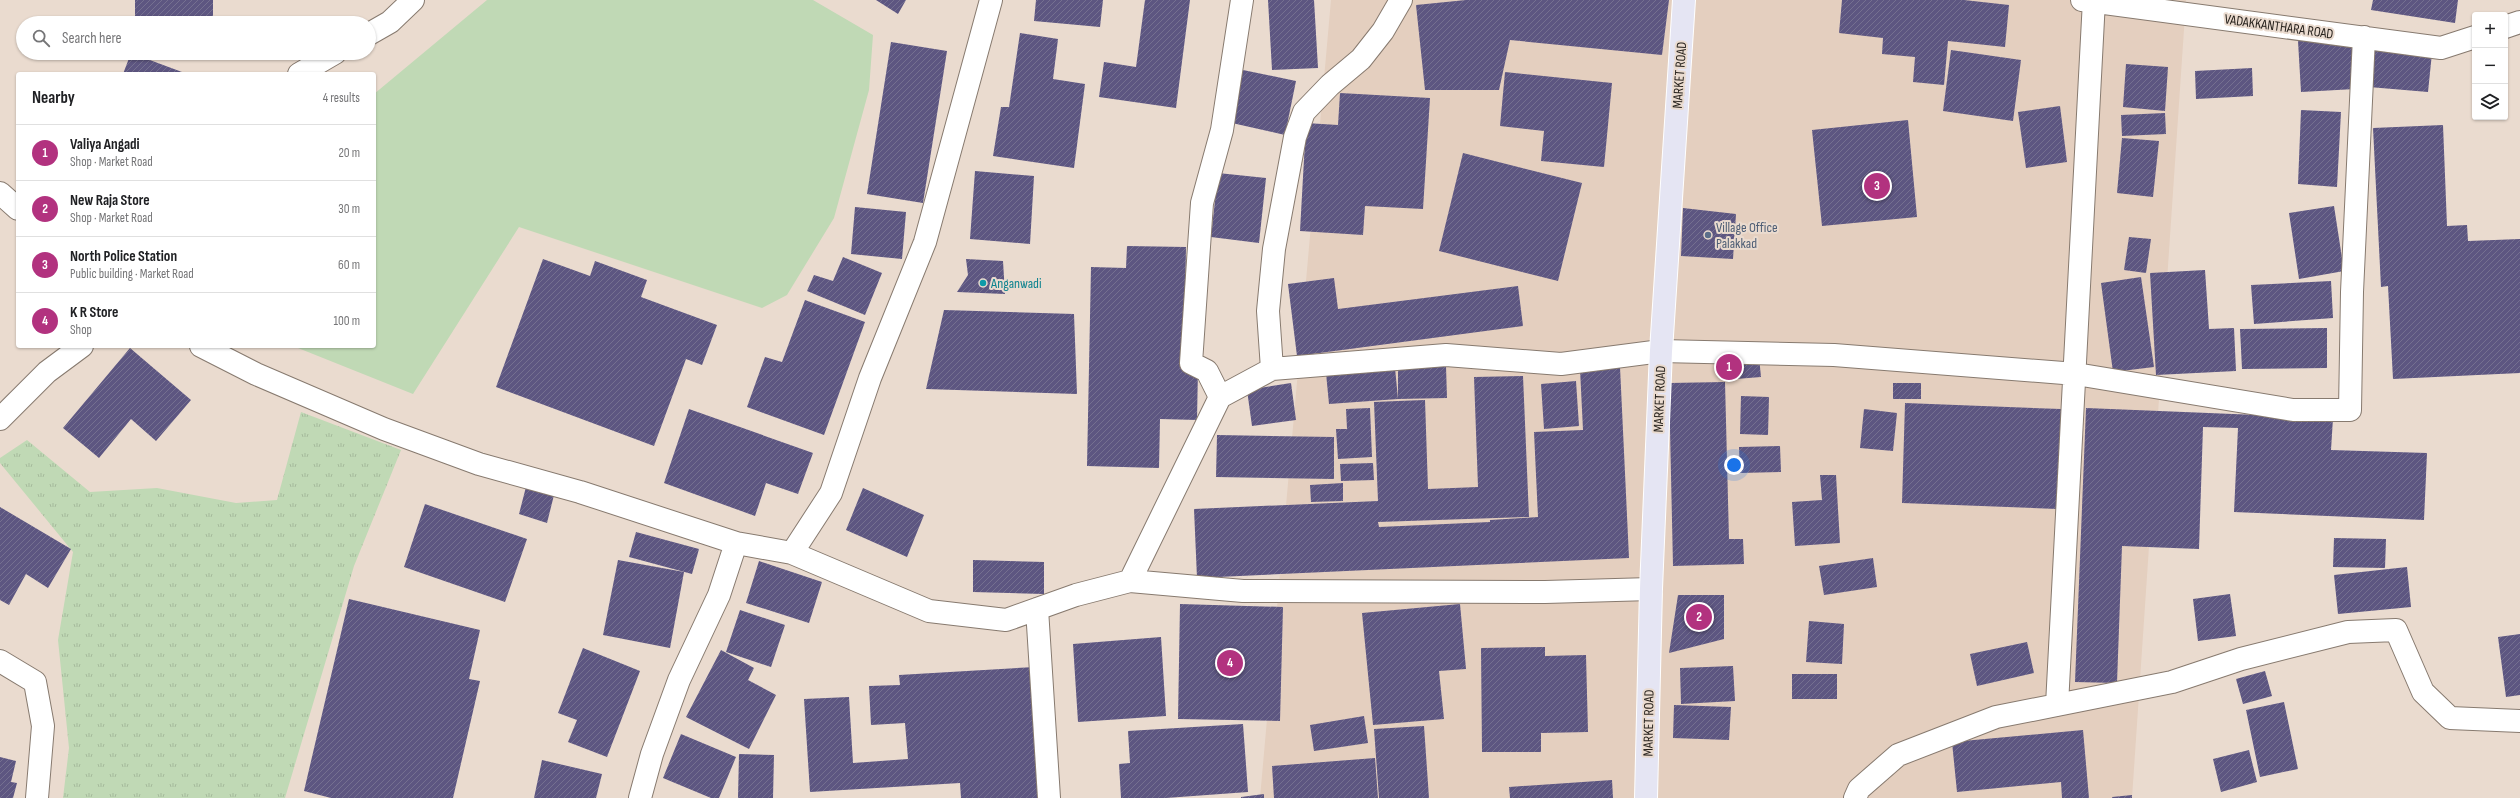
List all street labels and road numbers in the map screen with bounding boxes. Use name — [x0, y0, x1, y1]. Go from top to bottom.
street label: VADAKKANTHARA ROAD — [2223, 10, 2335, 43]
street label: MARKET ROAD — [1669, 41, 1690, 109]
street label: MARKET ROAD — [1650, 365, 1669, 433]
street label: MARKET ROAD — [1639, 689, 1658, 757]

